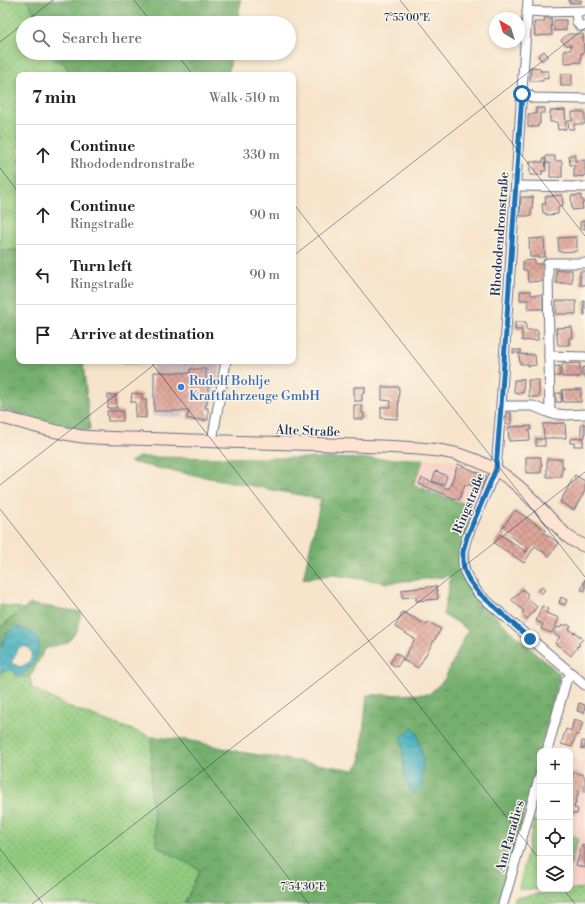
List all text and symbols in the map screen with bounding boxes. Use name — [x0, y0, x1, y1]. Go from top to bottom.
text: 7°55'00"E — [384, 12, 430, 24]
north arrow — [489, 12, 525, 48]
search box — [16, 16, 296, 60]
icon: search — [30, 27, 52, 49]
text: Search here — [62, 29, 142, 48]
route start — [513, 85, 531, 103]
text: 7 min — [32, 87, 76, 109]
text: Walk · 510 m — [209, 90, 280, 106]
text: Continue — [70, 137, 135, 156]
icon: ahead — [32, 144, 54, 166]
text: 330 m — [243, 147, 280, 163]
text: Rhododendronstraße — [70, 156, 195, 172]
street label: Rhododendronstraße — [488, 171, 512, 297]
text: Continue — [70, 197, 135, 216]
icon: ahead — [32, 204, 54, 226]
text: 90 m — [249, 207, 280, 223]
text: Ringstraße — [70, 216, 134, 232]
text: Turn left — [70, 257, 132, 276]
icon: left — [32, 264, 54, 286]
text: 90 m — [249, 267, 280, 283]
text: Ringstraße — [70, 276, 134, 292]
icon: arrive — [32, 324, 54, 346]
text: Arrive at destination — [70, 325, 214, 344]
place label: Rudolf Bohlje Kraftfahrzeuge GmbH — [189, 373, 320, 404]
marker: Rudolf Bohlje Kraftfahrzeuge GmbH — [176, 382, 186, 392]
street label: Alte Straße — [274, 422, 341, 440]
street label: Ringstraße — [449, 470, 489, 536]
route end — [521, 630, 539, 648]
map controls — [537, 748, 573, 892]
button: + — [537, 748, 573, 784]
button: − — [537, 784, 573, 820]
street label: Am Paradies — [492, 798, 528, 875]
button: locate — [537, 820, 573, 856]
button: layers — [537, 856, 573, 892]
text: 7°54'30"E — [280, 881, 326, 893]

